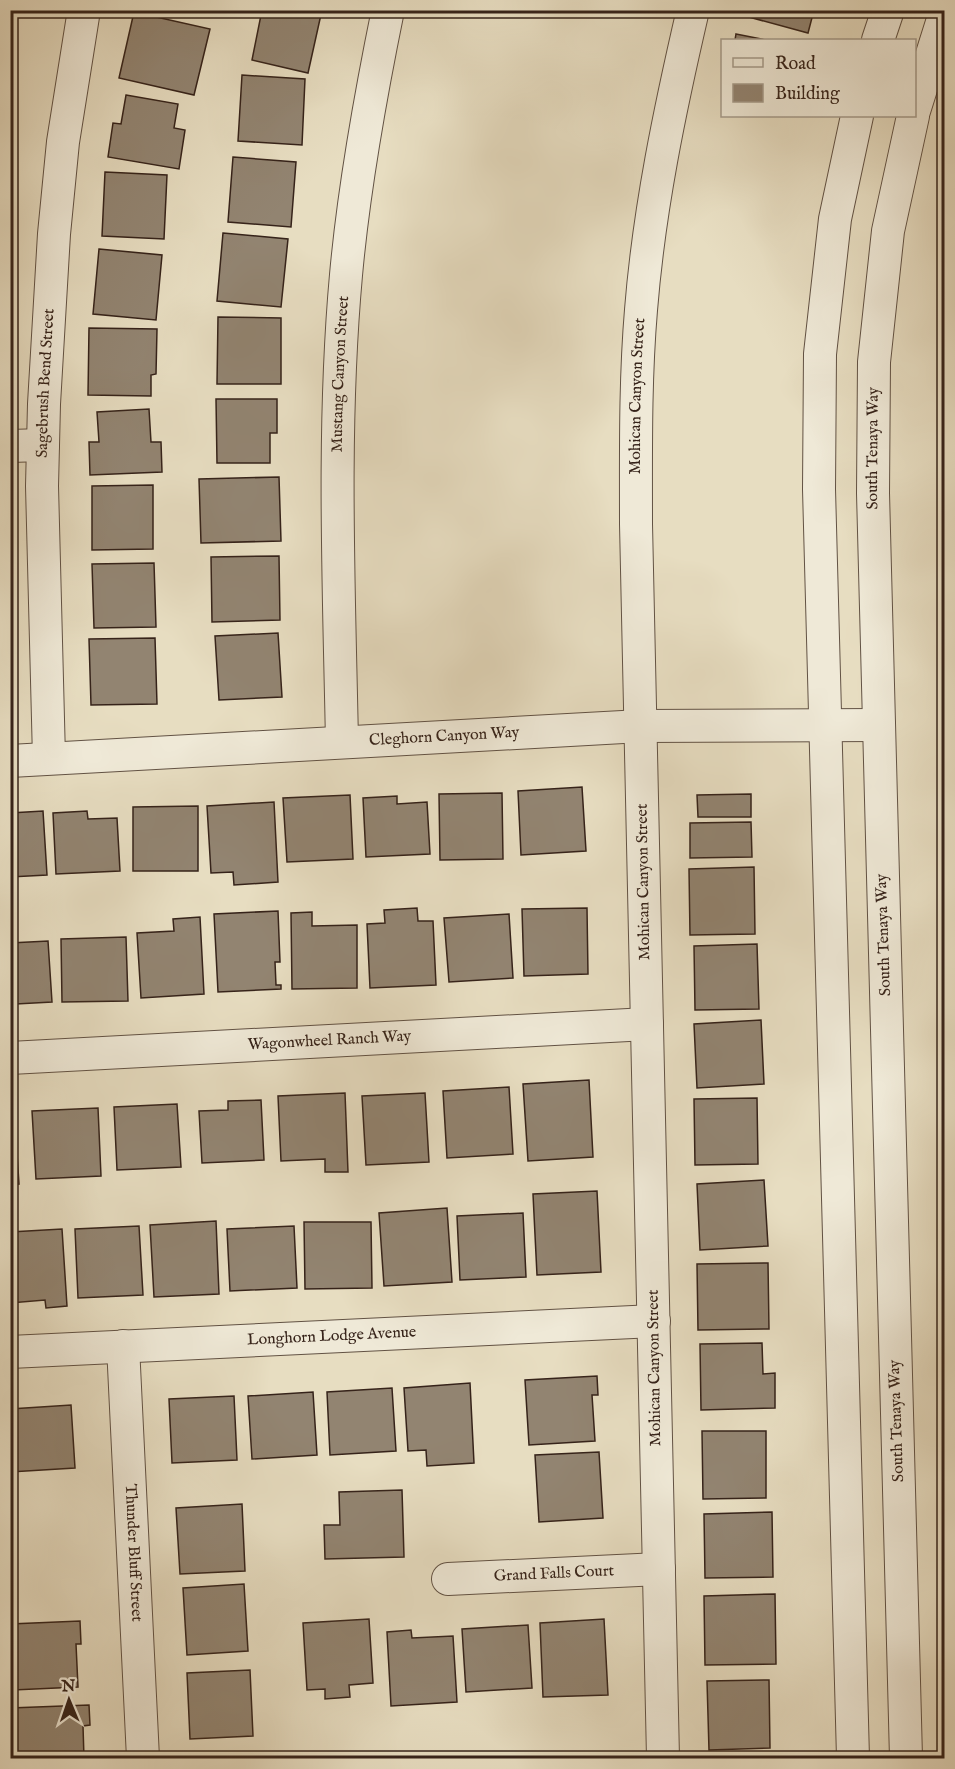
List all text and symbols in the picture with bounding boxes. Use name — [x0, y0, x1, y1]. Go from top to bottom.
legend — [721, 39, 916, 117]
text: Road — [775, 53, 816, 76]
text: Building — [775, 83, 840, 106]
street label: Mustang Canyon Street — [328, 295, 354, 453]
street label: Sagebrush Bend Street — [33, 307, 60, 458]
street label: Mohican Canyon Street — [626, 317, 650, 475]
street label: South Tenaya Way — [863, 387, 884, 510]
street label: Cleghorn Canyon Way — [369, 723, 520, 751]
street label: Mohican Canyon Street — [633, 803, 655, 960]
street label: South Tenaya Way — [872, 873, 896, 997]
street label: Wagonwheel Ranch Way — [247, 1027, 412, 1055]
street label: Mohican Canyon Street — [644, 1289, 666, 1446]
street label: Longhorn Lodge Avenue — [247, 1322, 417, 1351]
street label: South Tenaya Way — [885, 1359, 909, 1483]
street label: Thunder Bluff Street — [120, 1483, 146, 1623]
street label: Grand Falls Court — [493, 1561, 615, 1587]
north arrow — [39, 1670, 99, 1730]
text: N — [60, 1677, 76, 1697]

